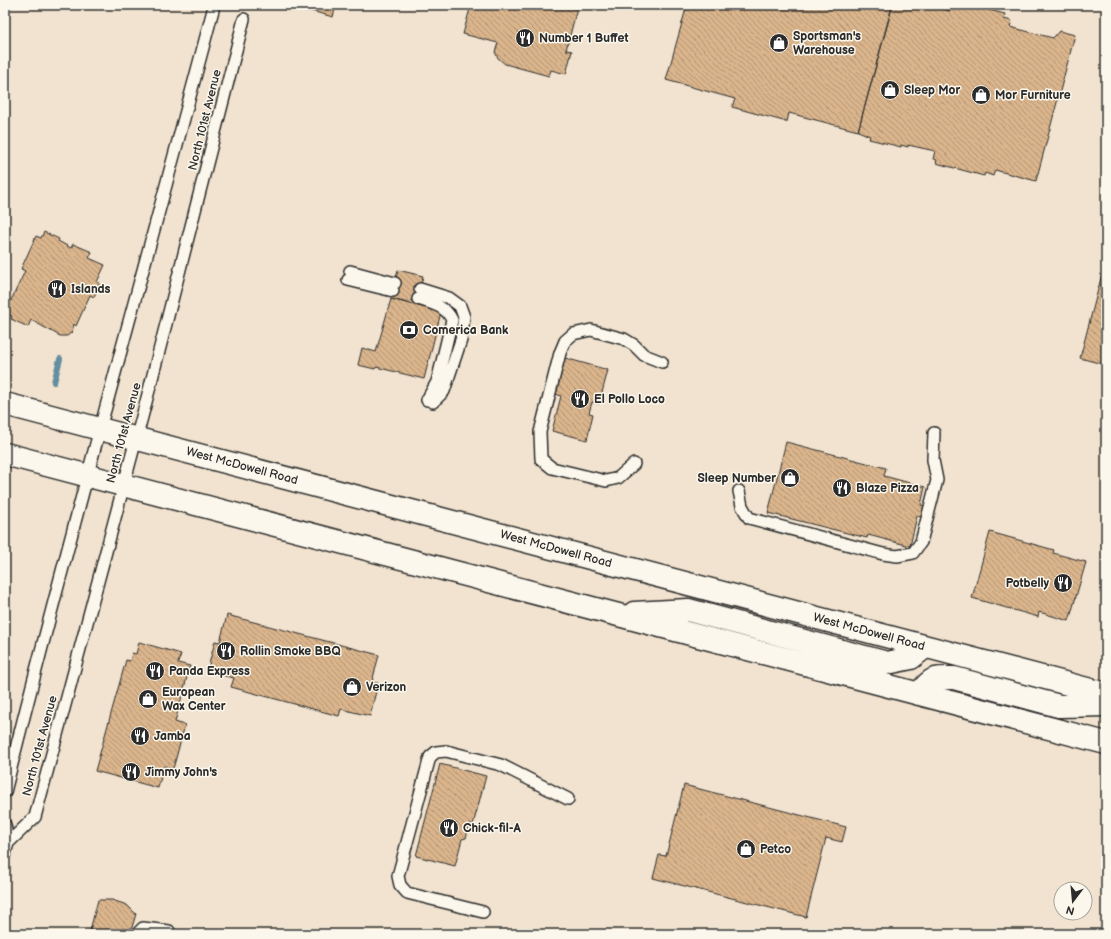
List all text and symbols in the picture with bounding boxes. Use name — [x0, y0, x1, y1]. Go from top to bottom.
restaurant icon: Number 1 Buffet — [514, 27, 536, 49]
place label: Sportsman's Warehouse — [793, 29, 861, 58]
place label: Number 1 Buffet — [539, 31, 628, 46]
shop icon: Sportsman's Warehouse — [768, 32, 790, 54]
street label: North 101st Avenue — [185, 68, 225, 172]
shop icon: Sleep Mor — [879, 79, 901, 101]
place label: Sleep Mor — [904, 83, 960, 98]
shop icon: Mor Furniture — [970, 84, 992, 106]
place label: Mor Furniture — [995, 88, 1071, 103]
restaurant icon: Islands — [46, 278, 68, 300]
place label: Islands — [71, 282, 111, 297]
bank icon: Comerica Bank — [398, 319, 420, 341]
place label: Comerica Bank — [423, 323, 509, 338]
street label: North 101st Avenue — [103, 381, 145, 485]
restaurant icon: El Pollo Loco — [569, 388, 591, 410]
place label: El Pollo Loco — [594, 392, 665, 407]
street label: West McDowell Road — [185, 444, 300, 488]
shop icon: Sleep Number — [779, 467, 801, 489]
place label: Sleep Number — [697, 471, 776, 486]
restaurant icon: Blaze Pizza — [831, 477, 853, 499]
place label: Blaze Pizza — [856, 481, 919, 496]
street label: West McDowell Road — [499, 527, 614, 571]
restaurant icon: Potbelly — [1052, 572, 1074, 594]
place label: Potbelly — [1006, 576, 1050, 591]
street label: West McDowell Road — [812, 610, 927, 654]
restaurant icon: Rollin Smoke BBQ — [215, 640, 237, 662]
place label: Rollin Smoke BBQ — [240, 644, 341, 659]
restaurant icon: Panda Express — [144, 660, 166, 682]
place label: Panda Express — [169, 664, 250, 679]
shop icon: Verizon — [341, 676, 363, 698]
place label: Verizon — [366, 680, 407, 695]
place label: European Wax Center — [162, 685, 226, 714]
shop icon: European Wax Center — [137, 688, 159, 710]
street label: North 101st Avenue — [19, 694, 61, 798]
restaurant icon: Jamba — [129, 725, 151, 747]
place label: Jamba — [154, 729, 191, 744]
restaurant icon: Jimmy John's — [120, 761, 142, 783]
place label: Jimmy John's — [145, 765, 217, 780]
restaurant icon: Chick-fil-A — [438, 817, 460, 839]
place label: Chick-fil-A — [463, 821, 521, 836]
shop icon: Petco — [735, 838, 757, 860]
place label: Petco — [760, 842, 791, 857]
north arrow — [1053, 881, 1093, 921]
text: N — [1065, 903, 1076, 918]

